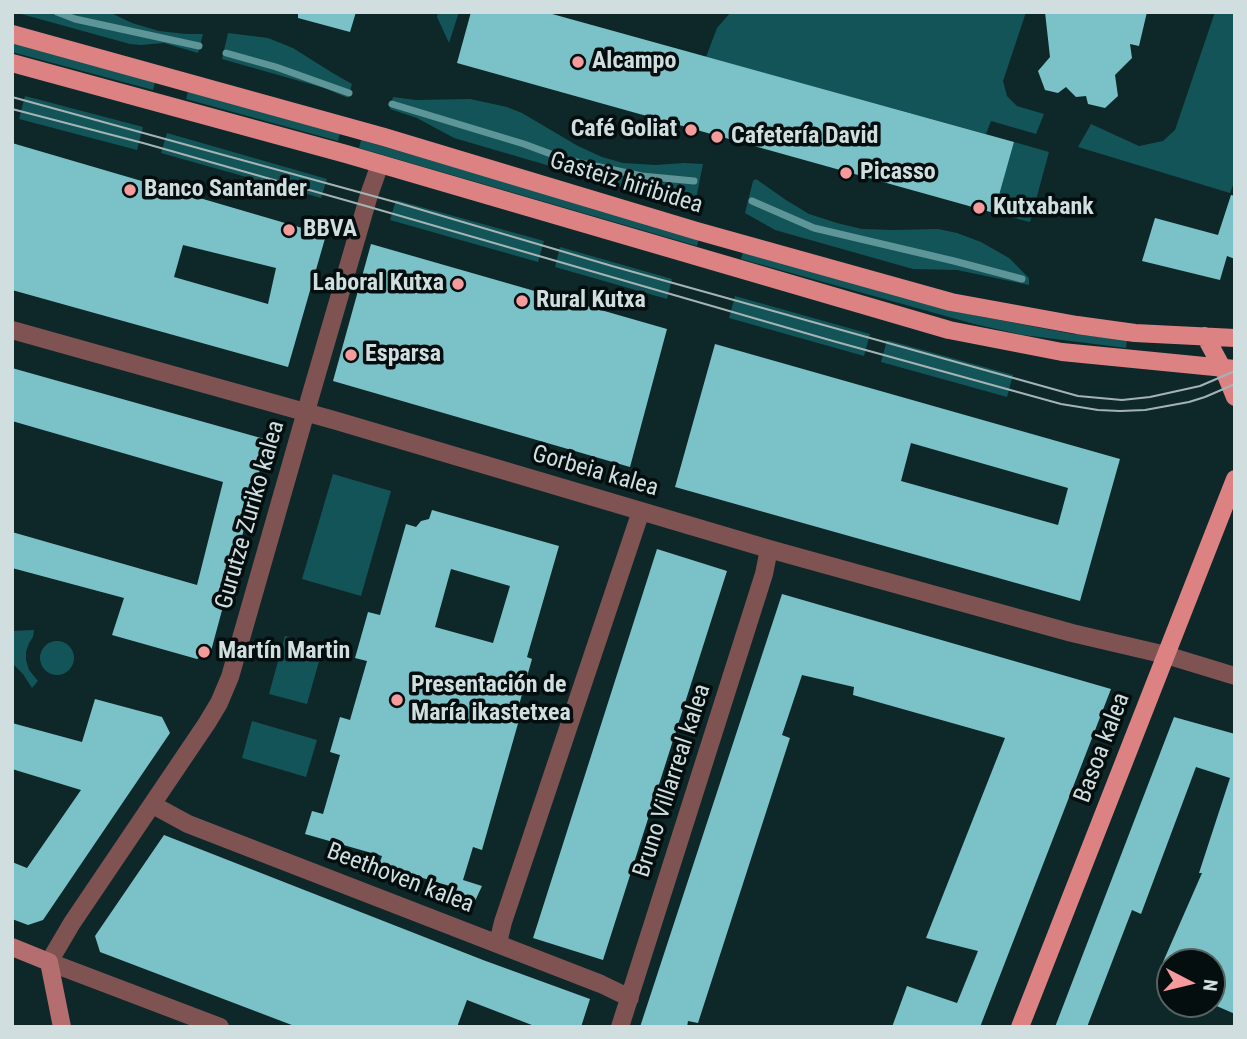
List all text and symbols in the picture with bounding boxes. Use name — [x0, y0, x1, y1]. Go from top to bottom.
place label: Alcampo — [592, 48, 676, 76]
marker: Alcampo — [570, 54, 586, 70]
place label: Café Goliat — [571, 116, 677, 144]
marker: Café Goliat — [683, 122, 699, 138]
place label: Cafetería David — [731, 123, 878, 151]
marker: Cafetería David — [709, 129, 725, 145]
street label: Gasteiz hiribidea — [546, 147, 706, 221]
place label: Picasso — [860, 159, 936, 187]
marker: Picasso — [838, 165, 854, 181]
place label: Banco Santander — [144, 176, 307, 204]
marker: Banco Santander — [122, 182, 138, 198]
place label: Kutxabank — [993, 194, 1094, 222]
marker: Kutxabank — [971, 200, 987, 216]
place label: BBVA — [303, 216, 357, 244]
marker: BBVA — [281, 222, 297, 238]
place label: Laboral Kutxa — [313, 270, 444, 298]
marker: Laboral Kutxa — [450, 276, 466, 292]
place label: Rural Kutxa — [536, 287, 646, 315]
marker: Rural Kutxa — [514, 293, 530, 309]
place label: Esparsa — [365, 341, 441, 369]
marker: Esparsa — [343, 347, 359, 363]
street label: Gurutze Zuriko kalea — [210, 418, 292, 612]
street label: Gorbeia kalea — [529, 440, 661, 504]
place label: Martín Martin — [218, 638, 350, 666]
marker: Martín Martin — [196, 644, 212, 660]
place label: Presentación de María ikastetxea — [411, 672, 571, 728]
street label: Bruno Villarreal kalea — [628, 681, 718, 881]
street label: Basoa kalea — [1069, 689, 1137, 807]
marker: Presentación de María ikastetxea — [389, 692, 405, 708]
street label: Beethoven kalea — [322, 838, 478, 920]
north arrow — [1156, 948, 1226, 1018]
text: N — [1198, 978, 1222, 993]

